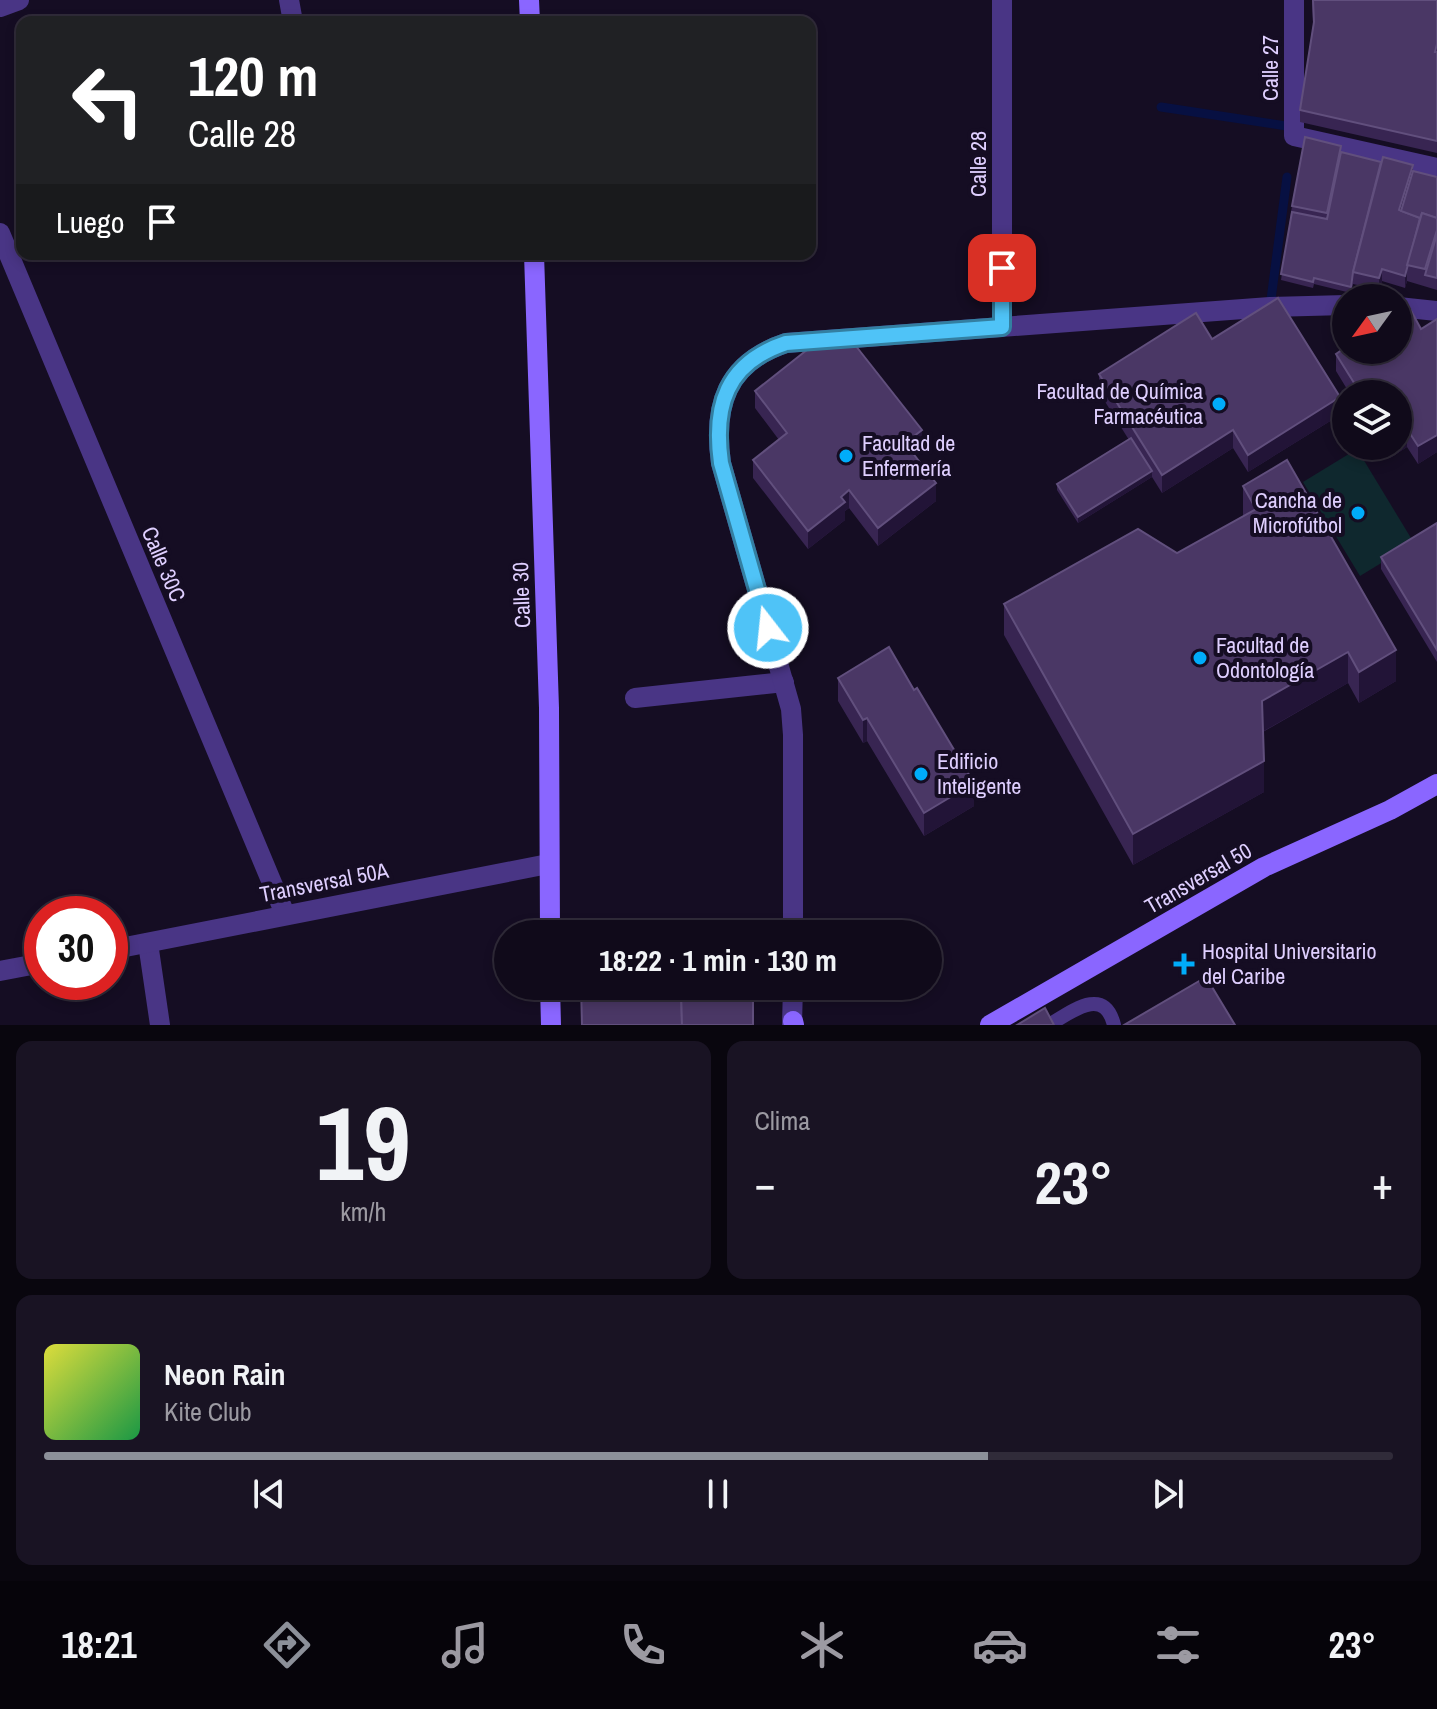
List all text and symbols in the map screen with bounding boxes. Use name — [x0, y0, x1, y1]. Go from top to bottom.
street label: Calle 27 — [1255, 35, 1285, 101]
text: 120 m — [188, 38, 318, 113]
icon: left — [56, 48, 160, 152]
text: Calle 28 — [188, 110, 296, 158]
street label: Calle 28 — [963, 131, 993, 197]
icon: arrive — [140, 200, 184, 244]
text: Luego — [56, 202, 124, 242]
pin — [968, 234, 1036, 302]
icon: arrive — [980, 246, 1024, 290]
north arrow — [1332, 284, 1412, 364]
map controls — [1332, 284, 1412, 460]
place label: Facultad de Química Farmacéutica — [1036, 376, 1203, 431]
button: layers — [1332, 380, 1412, 460]
marker: Facultad de Química Farmacéutica — [1210, 395, 1228, 413]
place label: Facultad de Enfermería — [862, 428, 955, 483]
marker: Facultad de Enfermería — [837, 447, 855, 465]
place label: Cancha de Microfútbol — [1253, 485, 1342, 540]
marker: Cancha de Microfútbol — [1349, 504, 1367, 522]
street label: Calle 30C — [135, 522, 193, 606]
street label: Calle 30 — [505, 561, 537, 629]
position arrow — [726, 586, 810, 670]
place label: Facultad de Odontología — [1216, 630, 1314, 685]
marker: Facultad de Odontología — [1191, 649, 1209, 667]
place label: Edificio Inteligente — [937, 746, 1021, 801]
marker: Edificio Inteligente — [912, 765, 930, 783]
street label: Transversal 50 — [1139, 835, 1257, 921]
street label: Transversal 50A — [257, 855, 392, 909]
speed limit sign: 30 — [24, 896, 128, 1000]
place label: Hospital Universitario del Caribe — [1202, 936, 1376, 991]
text: 18:22 · 1 min · 130 m — [599, 940, 837, 980]
marker: Hospital Universitario del Caribe — [1173, 953, 1195, 975]
text: 19 — [316, 1072, 411, 1212]
text: Clima — [755, 1103, 810, 1138]
text: 23° — [1034, 1142, 1113, 1223]
text: − — [755, 1153, 776, 1213]
text: + — [1372, 1153, 1393, 1213]
text: km/h — [340, 1194, 386, 1229]
text: Neon Rain — [164, 1354, 286, 1394]
text: Kite Club — [164, 1394, 252, 1429]
icon: previous — [247, 1472, 291, 1516]
icon: pause — [696, 1472, 740, 1516]
icon: next — [1146, 1472, 1190, 1516]
icon: directions — [259, 1617, 315, 1673]
icon: music — [437, 1617, 493, 1673]
icon: phone — [615, 1617, 671, 1673]
icon: climate — [794, 1617, 850, 1673]
icon: car — [972, 1617, 1028, 1673]
icon: filters — [1150, 1617, 1206, 1673]
text: 18:21 — [61, 1621, 137, 1669]
text: 23° — [1329, 1621, 1376, 1669]

